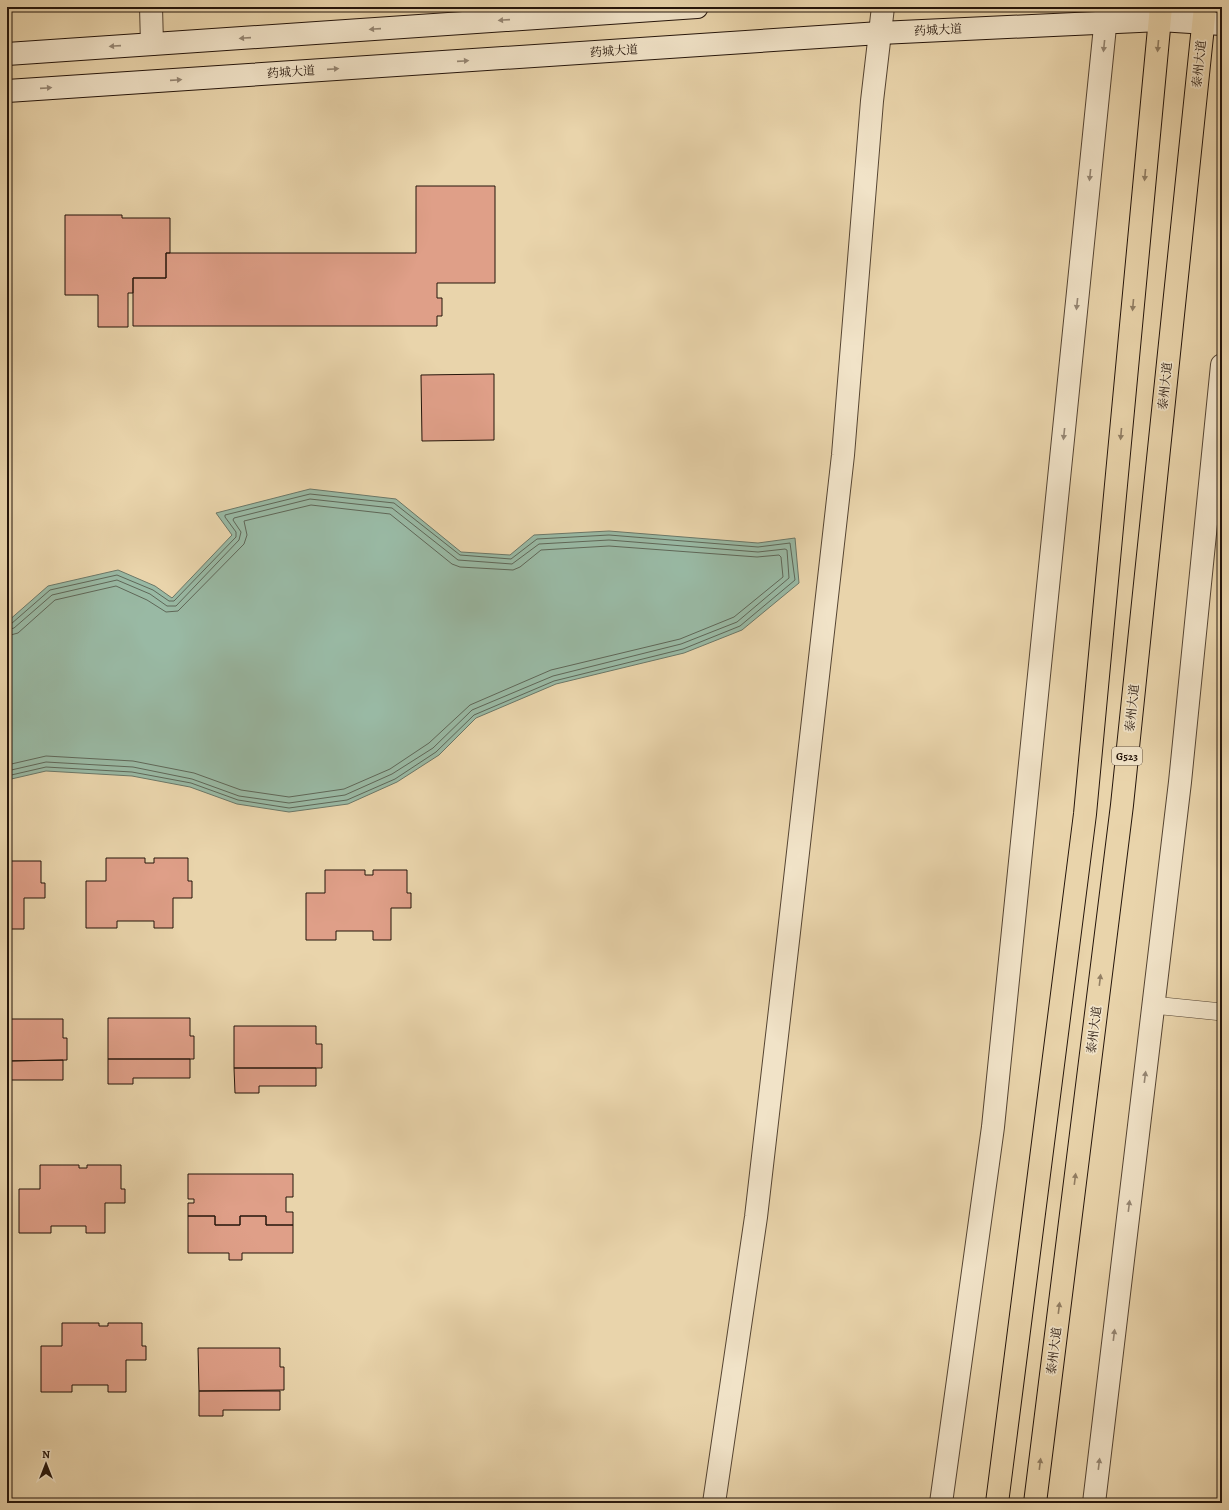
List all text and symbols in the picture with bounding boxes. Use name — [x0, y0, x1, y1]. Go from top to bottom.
one-way arrow — [497, 17, 510, 23]
street label: 药城大道 — [914, 21, 962, 39]
one-way arrow — [369, 25, 381, 32]
one-way arrow — [239, 34, 251, 41]
street label: 泰州大道 — [1189, 39, 1209, 89]
one-way arrow — [1100, 40, 1107, 52]
one-way arrow — [1154, 40, 1161, 52]
street label: 药城大道 — [589, 41, 639, 61]
one-way arrow — [109, 43, 121, 50]
one-way arrow — [457, 57, 469, 64]
street label: 药城大道 — [266, 62, 316, 82]
one-way arrow — [327, 66, 339, 73]
one-way arrow — [170, 76, 182, 83]
one-way arrow — [40, 85, 52, 92]
one-way arrow — [1087, 169, 1094, 181]
one-way arrow — [1142, 169, 1149, 181]
one-way arrow — [1074, 298, 1080, 311]
one-way arrow — [1130, 299, 1137, 311]
street label: 泰州大道 — [1155, 361, 1175, 411]
one-way arrow — [1061, 428, 1067, 440]
one-way arrow — [1118, 428, 1124, 440]
street label: 泰州大道 — [1122, 683, 1142, 733]
road number: G523 — [1112, 747, 1142, 765]
one-way arrow — [1097, 974, 1103, 986]
street label: 泰州大道 — [1083, 1005, 1105, 1055]
one-way arrow — [1141, 1071, 1148, 1083]
one-way arrow — [1072, 1172, 1079, 1185]
one-way arrow — [1126, 1200, 1132, 1212]
one-way arrow — [1056, 1301, 1062, 1314]
street label: 泰州大道 — [1043, 1326, 1065, 1376]
one-way arrow — [1111, 1329, 1117, 1341]
north arrow — [26, 1444, 66, 1484]
text: N — [42, 1447, 50, 1462]
one-way arrow — [1037, 1458, 1043, 1470]
one-way arrow — [1095, 1458, 1102, 1470]

